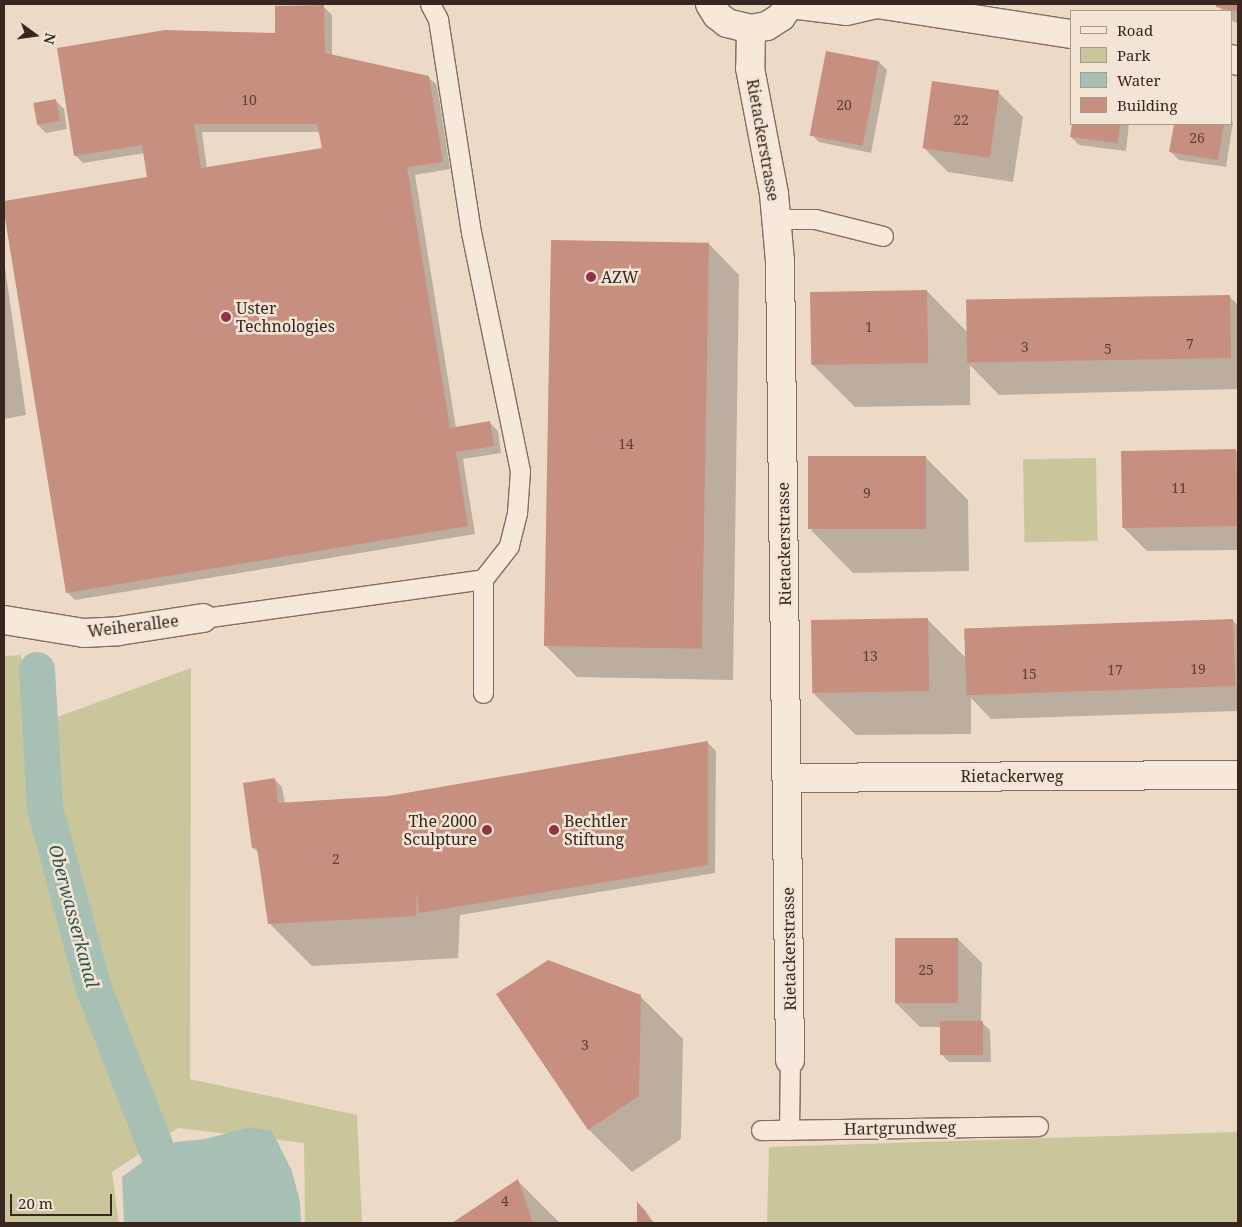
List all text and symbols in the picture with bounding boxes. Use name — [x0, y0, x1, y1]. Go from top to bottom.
north arrow — [10, 10, 60, 60]
legend — [1070, 10, 1232, 125]
text: Road — [1117, 20, 1153, 40]
text: N — [39, 31, 61, 46]
text: Park — [1117, 45, 1150, 65]
text: Water — [1117, 70, 1160, 90]
street label: Rietackerstrasse — [743, 77, 783, 203]
house number: 10 — [241, 92, 257, 108]
text: Building — [1117, 95, 1178, 115]
house number: 20 — [836, 97, 852, 113]
house number: 22 — [953, 112, 969, 128]
house number: 26 — [1189, 130, 1205, 146]
place label: AZW — [601, 267, 639, 287]
marker: AZW — [585, 271, 597, 283]
place label: Uster Technologies — [236, 298, 335, 336]
marker: Uster Technologies — [220, 311, 232, 323]
house number: 1 — [865, 319, 873, 335]
house number: 7 — [1186, 336, 1194, 352]
house number: 3 — [1021, 339, 1029, 355]
house number: 5 — [1104, 341, 1112, 357]
house number: 14 — [618, 436, 634, 452]
house number: 11 — [1171, 480, 1187, 496]
street label: Rietackerstrasse — [773, 482, 795, 606]
house number: 9 — [863, 485, 871, 501]
street label: Weiherallee — [86, 611, 180, 641]
house number: 13 — [862, 648, 878, 664]
house number: 19 — [1190, 661, 1206, 677]
house number: 17 — [1107, 662, 1123, 678]
house number: 15 — [1021, 666, 1037, 682]
street label: Rietackerweg — [961, 766, 1063, 786]
place label: The 2000 Sculpture — [404, 811, 477, 849]
place label: Bechtler Stiftung — [564, 811, 628, 849]
marker: The 2000 Sculpture — [481, 824, 493, 836]
marker: Bechtler Stiftung — [548, 824, 560, 836]
water label: Oberwasserkanal — [45, 842, 103, 990]
house number: 2 — [332, 851, 340, 867]
street label: Rietackerstrasse — [778, 887, 800, 1011]
house number: 25 — [918, 962, 934, 978]
house number: 3 — [581, 1037, 589, 1053]
street label: Hartgrundweg — [844, 1117, 956, 1139]
scale bar — [12, 1184, 115, 1216]
text: 20 m — [18, 1193, 53, 1213]
house number: 4 — [501, 1193, 509, 1209]

